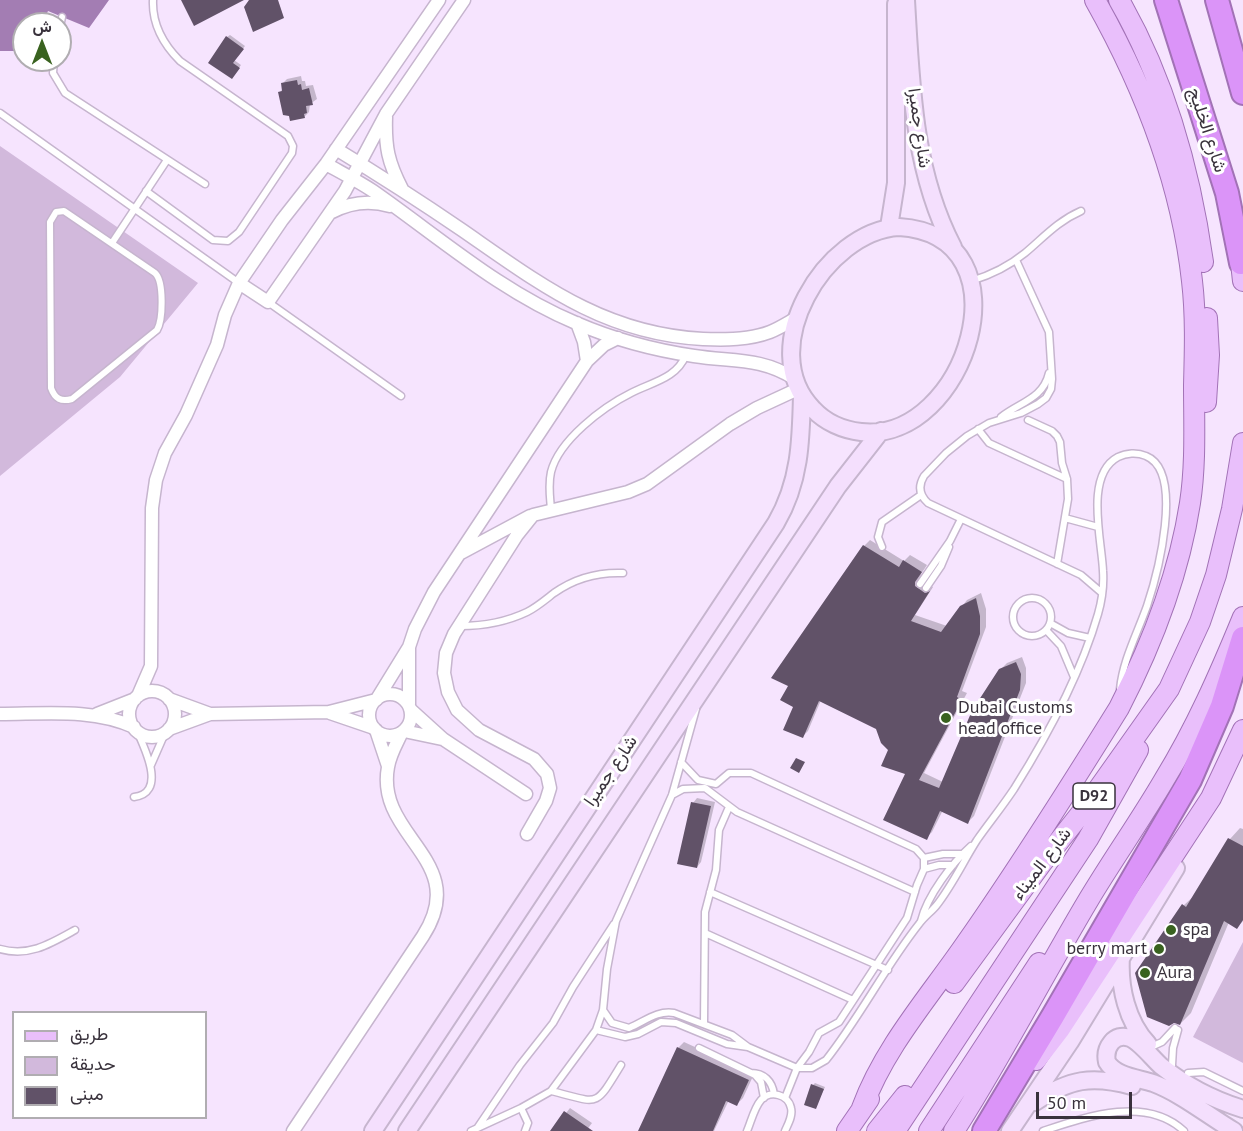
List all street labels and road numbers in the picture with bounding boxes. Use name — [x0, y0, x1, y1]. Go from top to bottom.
street label: شارع الخليج — [1183, 85, 1231, 175]
street label: شارع جميرا — [903, 87, 935, 169]
street label: شارع جميرا — [580, 732, 642, 810]
road number: D92 — [1073, 783, 1115, 809]
street label: شارع الميناء — [1008, 823, 1076, 905]

